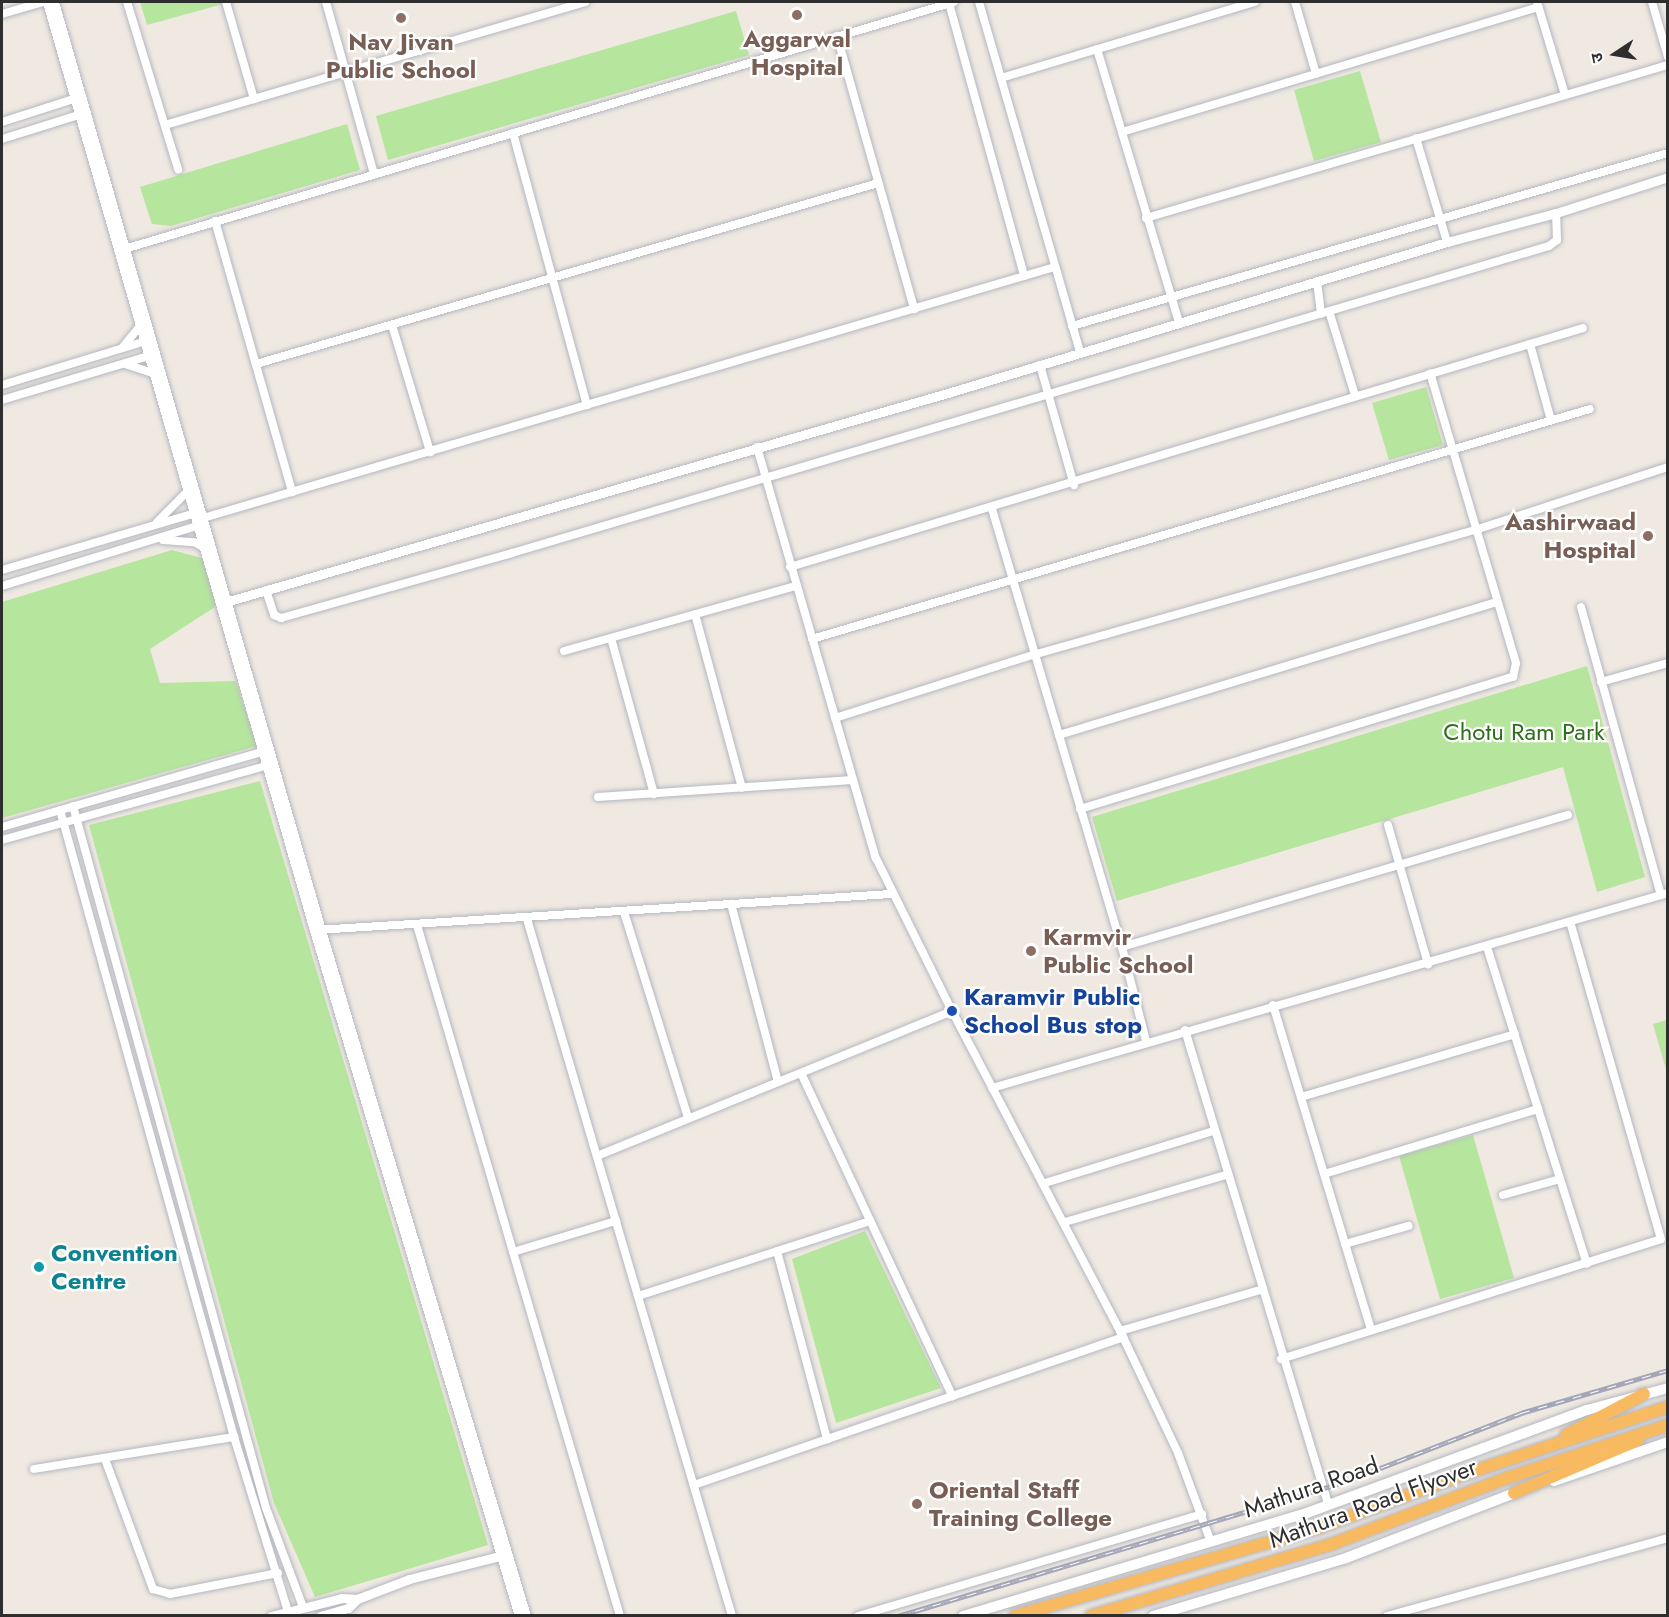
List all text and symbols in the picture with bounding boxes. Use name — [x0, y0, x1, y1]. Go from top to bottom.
marker: Aggarwal Hospital — [790, 8, 804, 22]
marker: Nav Jivan Public School — [394, 11, 408, 25]
north arrow — [1585, 24, 1645, 84]
place label: Aggarwal Hospital — [743, 25, 851, 81]
place label: Nav Jivan Public School — [326, 28, 476, 84]
text: उ — [1585, 51, 1609, 65]
place label: Aashirwaad Hospital — [1505, 508, 1636, 564]
marker: Aashirwaad Hospital — [1641, 529, 1655, 543]
park label: Chotu Ram Park — [1443, 718, 1605, 746]
place label: Karmvir Public School — [1043, 923, 1194, 979]
marker: Karmvir Public School — [1024, 944, 1038, 958]
place label: Karamvir Public School Bus stop — [964, 983, 1142, 1039]
marker: Karamvir Public School Bus stop — [945, 1004, 959, 1018]
place label: Convention Centre — [51, 1239, 178, 1295]
marker: Convention Centre — [32, 1260, 46, 1274]
street label: Mathura Road — [1240, 1450, 1382, 1524]
street label: Mathura Road Flyover — [1265, 1452, 1481, 1554]
place label: Oriental Staff Training College — [929, 1476, 1112, 1532]
marker: Oriental Staff Training College — [910, 1497, 924, 1511]

